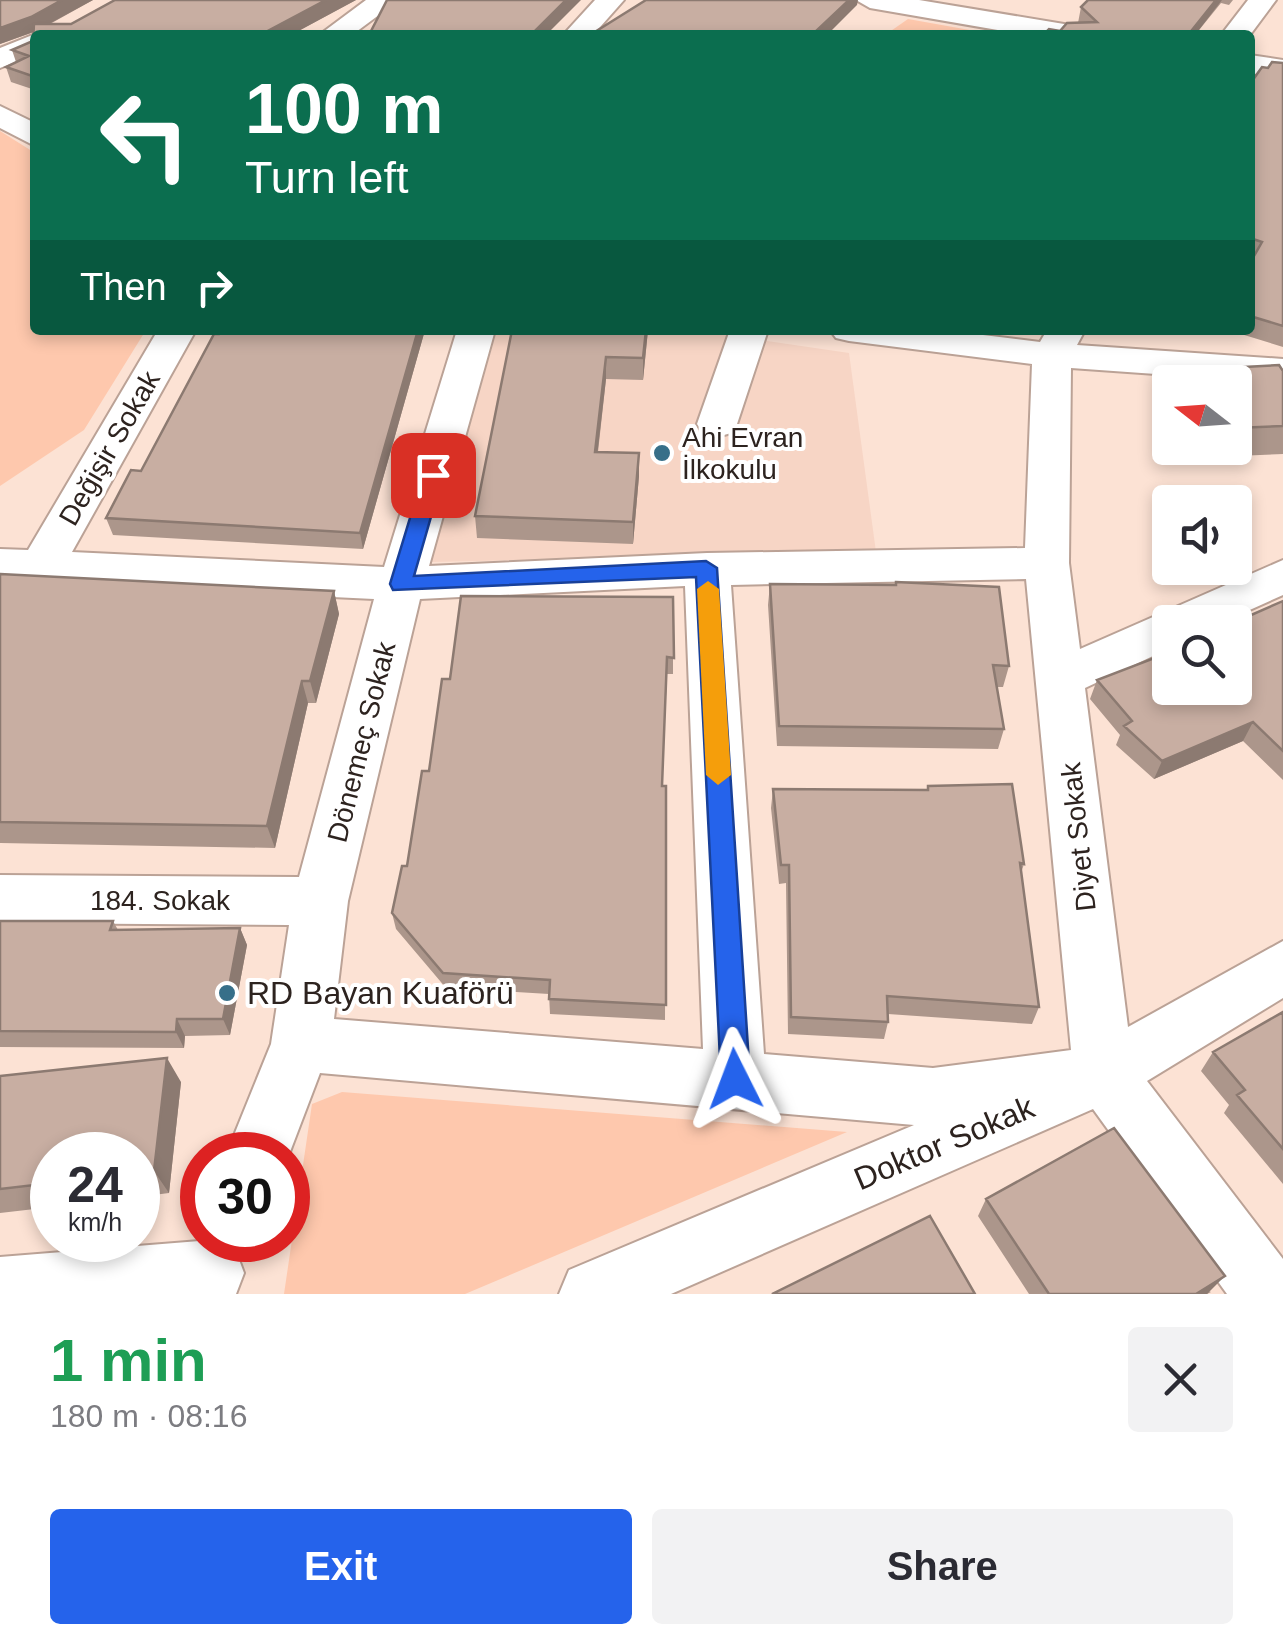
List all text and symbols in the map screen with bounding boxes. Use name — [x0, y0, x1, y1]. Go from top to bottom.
icon: left — [80, 70, 210, 200]
text: 100 m — [245, 70, 443, 148]
text: Turn left — [245, 152, 408, 203]
icon: right — [187, 260, 242, 315]
text: Then — [80, 266, 167, 308]
street label: Değişir Sokak — [53, 365, 167, 531]
north arrow — [1152, 365, 1252, 465]
map controls — [1152, 365, 1252, 705]
place label: Ahi Evran İlkokulu — [682, 422, 803, 485]
pin — [391, 433, 476, 518]
marker: Ahi Evran İlkokulu — [651, 442, 673, 464]
icon: arrive — [406, 448, 461, 503]
button: sound — [1152, 485, 1252, 585]
button: search — [1152, 605, 1252, 705]
street label: Dönemeç Sokak — [322, 638, 402, 846]
street label: Diyet Sokak — [1055, 760, 1102, 913]
street label: 184. Sokak — [90, 885, 231, 916]
place label: RD Bayan Kuaförü — [247, 975, 514, 1011]
marker: RD Bayan Kuaförü — [216, 982, 238, 1004]
position arrow — [683, 1027, 787, 1131]
street label: Doktor Sokak — [849, 1089, 1040, 1197]
speed limit sign: 30 — [180, 1132, 310, 1262]
text: 24 — [67, 1157, 123, 1213]
text: km/h — [68, 1208, 122, 1236]
text: 1 min — [50, 1327, 207, 1394]
button: close — [1128, 1327, 1233, 1432]
text: 180 m · 08:16 — [50, 1398, 247, 1434]
button: Exit — [50, 1509, 632, 1624]
button: Share — [652, 1509, 1233, 1624]

